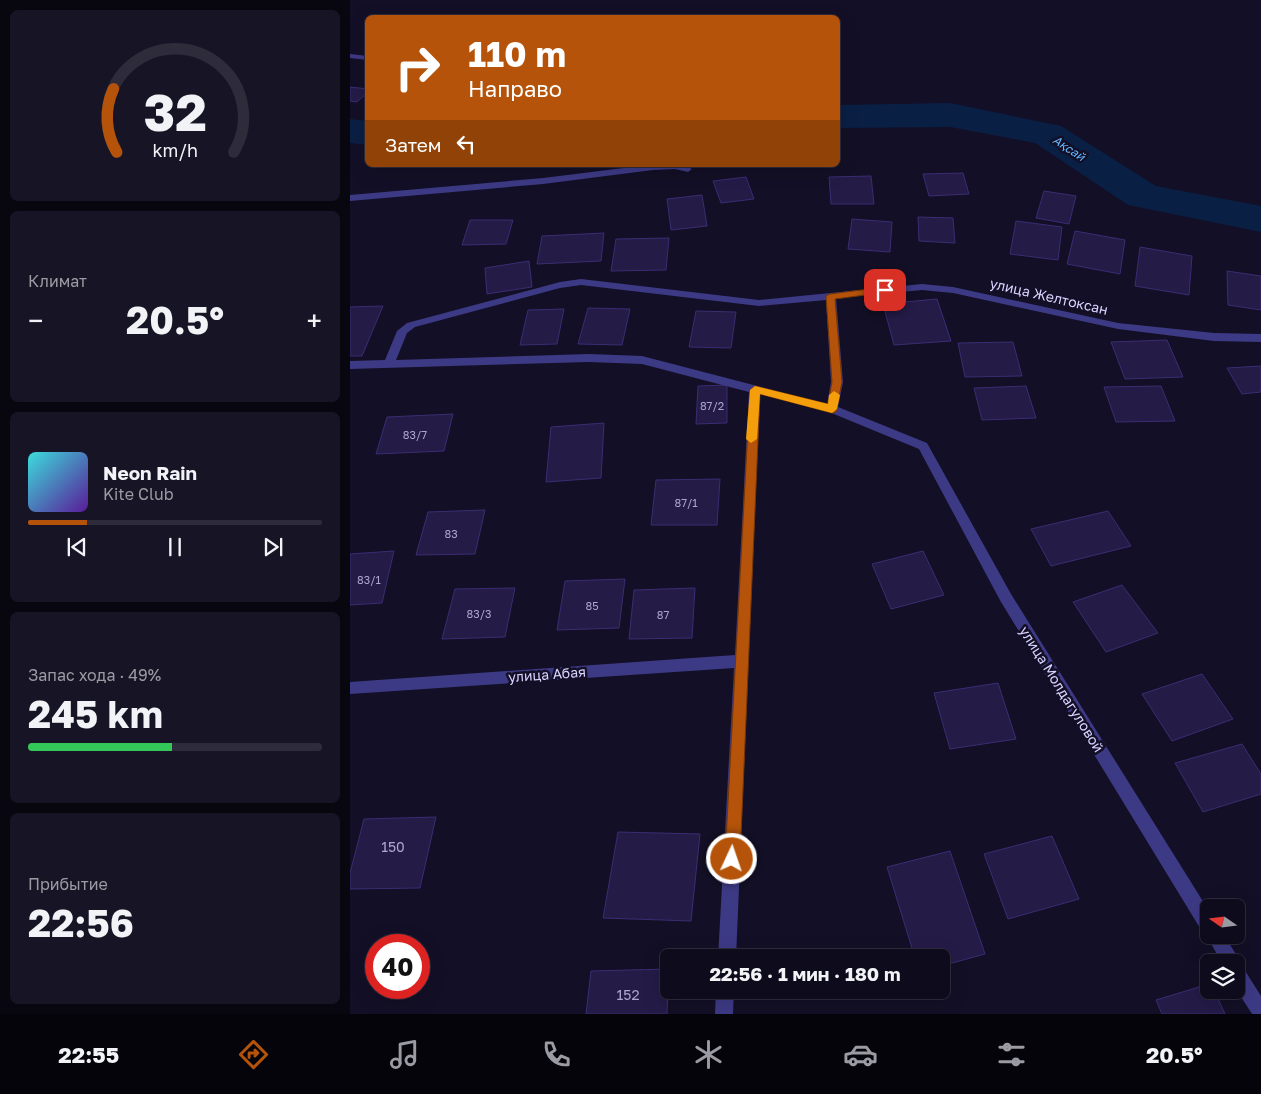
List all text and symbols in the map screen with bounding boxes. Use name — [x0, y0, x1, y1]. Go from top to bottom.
text: 110 m — [468, 33, 566, 75]
icon: right — [385, 35, 450, 100]
text: Направо — [468, 75, 562, 102]
text: 32 — [143, 80, 207, 142]
icon: left — [452, 130, 480, 158]
water label: Ақсай — [1050, 132, 1089, 164]
text: Затем — [385, 133, 442, 156]
text: km/h — [152, 139, 198, 161]
pin — [864, 269, 906, 311]
text: Климат — [28, 271, 87, 291]
street label: улица Желтоксан — [988, 274, 1110, 318]
icon: arrive — [871, 276, 899, 304]
text: 20.5° — [126, 297, 224, 342]
text: − — [28, 304, 43, 337]
text: + — [307, 304, 322, 337]
house number: 87/2 — [700, 399, 724, 412]
house number: 83/7 — [403, 428, 427, 441]
text: Neon Rain — [103, 461, 197, 484]
text: Kite Club — [103, 484, 174, 504]
house number: 87/1 — [674, 496, 698, 509]
house number: 83 — [444, 527, 458, 540]
icon: previous — [63, 533, 91, 561]
icon: pause — [161, 533, 189, 561]
icon: next — [259, 533, 287, 561]
house number: 83/1 — [357, 573, 381, 586]
house number: 85 — [585, 599, 599, 612]
house number: 83/3 — [467, 607, 491, 620]
house number: 87 — [657, 608, 669, 621]
street label: улица Молдагуловой — [1016, 623, 1108, 755]
street label: улица Абая — [508, 663, 586, 685]
text: Запас хода · 49% — [28, 665, 161, 685]
text: 245 km — [28, 691, 163, 736]
position arrow — [705, 832, 757, 884]
house number: 150 — [381, 838, 405, 855]
text: Прибытие — [28, 874, 108, 894]
north arrow — [1200, 899, 1245, 944]
map controls — [1200, 899, 1245, 999]
text: 22:56 — [28, 900, 134, 945]
speed limit sign: 40 — [365, 934, 430, 999]
button: layers — [1200, 954, 1245, 999]
text: 22:56 · 1 мин · 180 m — [709, 962, 901, 985]
house number: 152 — [616, 986, 640, 1003]
icon: directions — [236, 1037, 271, 1072]
icon: music — [387, 1037, 422, 1072]
icon: phone — [539, 1037, 574, 1072]
icon: climate — [691, 1037, 726, 1072]
icon: car — [843, 1037, 878, 1072]
icon: filters — [994, 1037, 1029, 1072]
text: 22:55 — [58, 1041, 119, 1068]
text: 20.5° — [1146, 1041, 1203, 1068]

